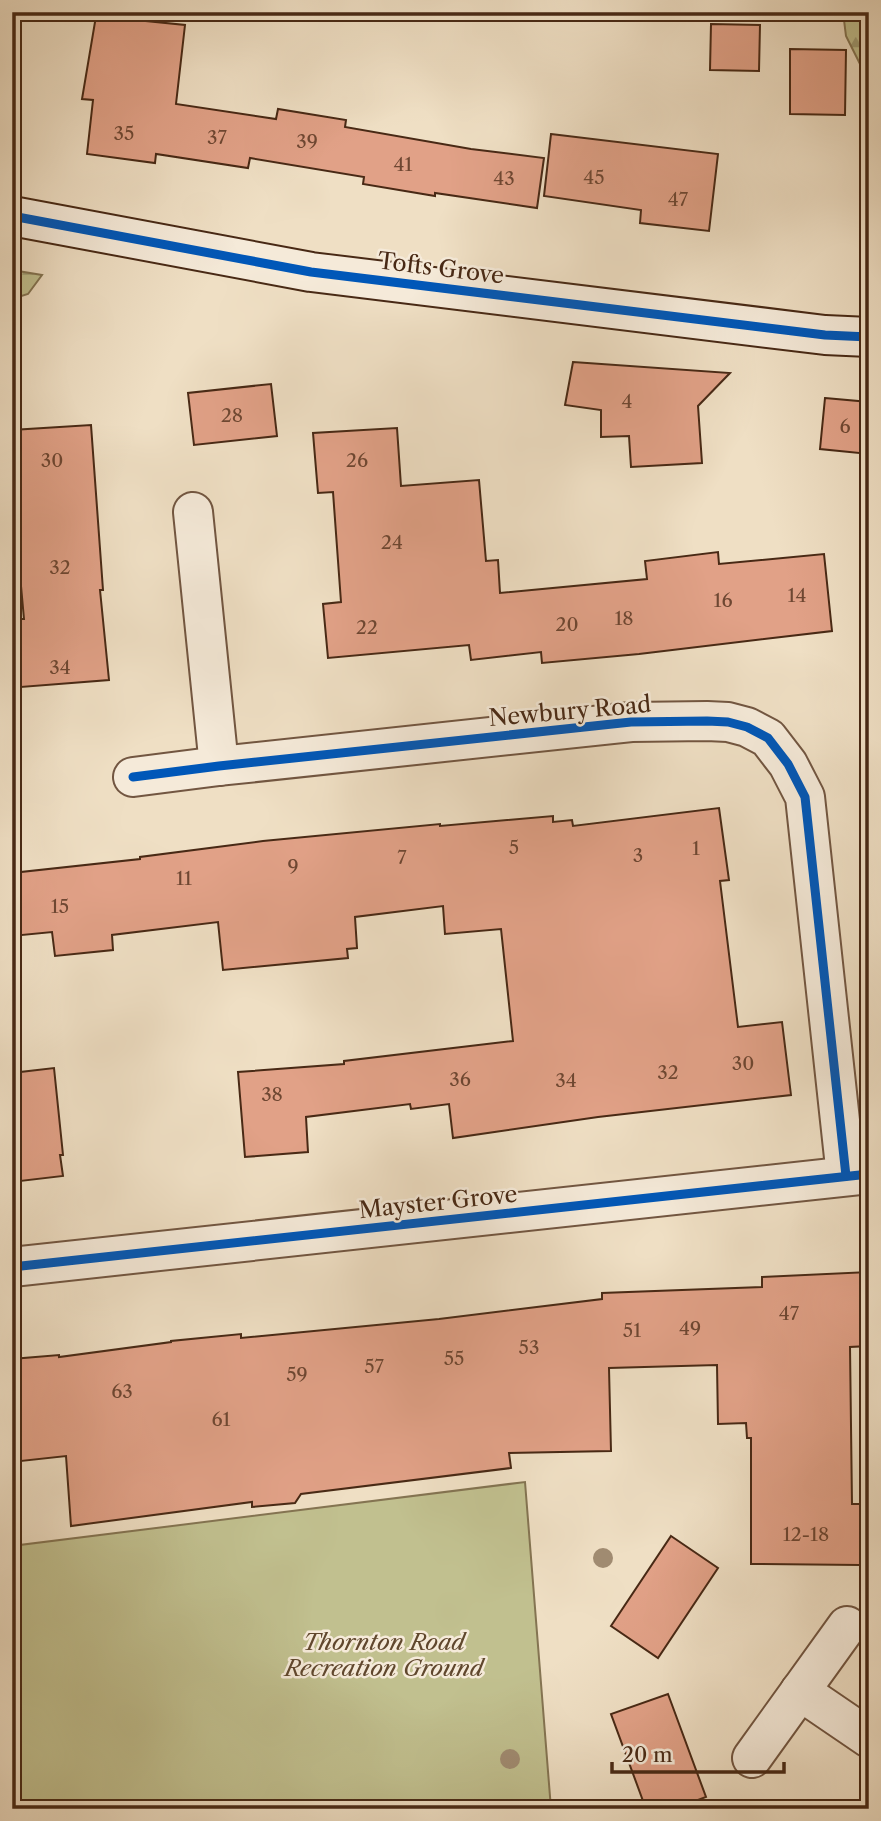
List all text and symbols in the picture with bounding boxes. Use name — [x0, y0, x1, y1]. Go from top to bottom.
house number: 35 — [114, 122, 134, 145]
house number: 37 — [207, 126, 228, 149]
house number: 39 — [296, 130, 318, 153]
house number: 41 — [394, 153, 412, 176]
house number: 45 — [583, 166, 605, 189]
house number: 43 — [493, 167, 515, 190]
house number: 47 — [668, 188, 689, 211]
street label: Tofts Grove — [376, 246, 506, 290]
house number: 4 — [622, 390, 633, 413]
house number: 28 — [221, 404, 243, 427]
house number: 6 — [839, 415, 851, 438]
house number: 30 — [41, 449, 63, 472]
house number: 26 — [346, 449, 368, 472]
house number: 24 — [381, 531, 403, 554]
house number: 32 — [49, 556, 71, 579]
house number: 14 — [788, 584, 806, 607]
house number: 16 — [713, 589, 733, 612]
house number: 18 — [614, 607, 634, 630]
house number: 20 — [556, 613, 578, 636]
house number: 22 — [356, 616, 378, 639]
house number: 34 — [49, 656, 71, 679]
street label: Newbury Road — [488, 690, 652, 732]
house number: 5 — [509, 836, 519, 859]
house number: 1 — [692, 837, 700, 860]
house number: 3 — [633, 844, 643, 867]
house number: 7 — [397, 846, 407, 869]
house number: 9 — [287, 855, 299, 878]
house number: 11 — [176, 867, 192, 890]
house number: 15 — [51, 895, 69, 918]
house number: 30 — [732, 1052, 754, 1075]
house number: 32 — [657, 1061, 679, 1084]
house number: 36 — [449, 1068, 471, 1091]
house number: 34 — [555, 1069, 577, 1092]
house number: 38 — [261, 1083, 283, 1106]
street label: Mayster Grove — [357, 1180, 519, 1224]
house number: 47 — [779, 1302, 800, 1325]
house number: 49 — [679, 1317, 701, 1340]
house number: 51 — [623, 1319, 641, 1342]
house number: 53 — [519, 1336, 539, 1359]
house number: 55 — [444, 1347, 464, 1370]
house number: 57 — [364, 1355, 384, 1378]
house number: 59 — [286, 1363, 308, 1386]
house number: 63 — [111, 1380, 133, 1403]
house number: 61 — [211, 1408, 231, 1431]
house number: 12-18 — [783, 1523, 829, 1546]
park label: Thornton Road Recreation Ground — [283, 1628, 486, 1682]
scale bar — [612, 1730, 783, 1774]
text: 20 m — [622, 1742, 673, 1767]

